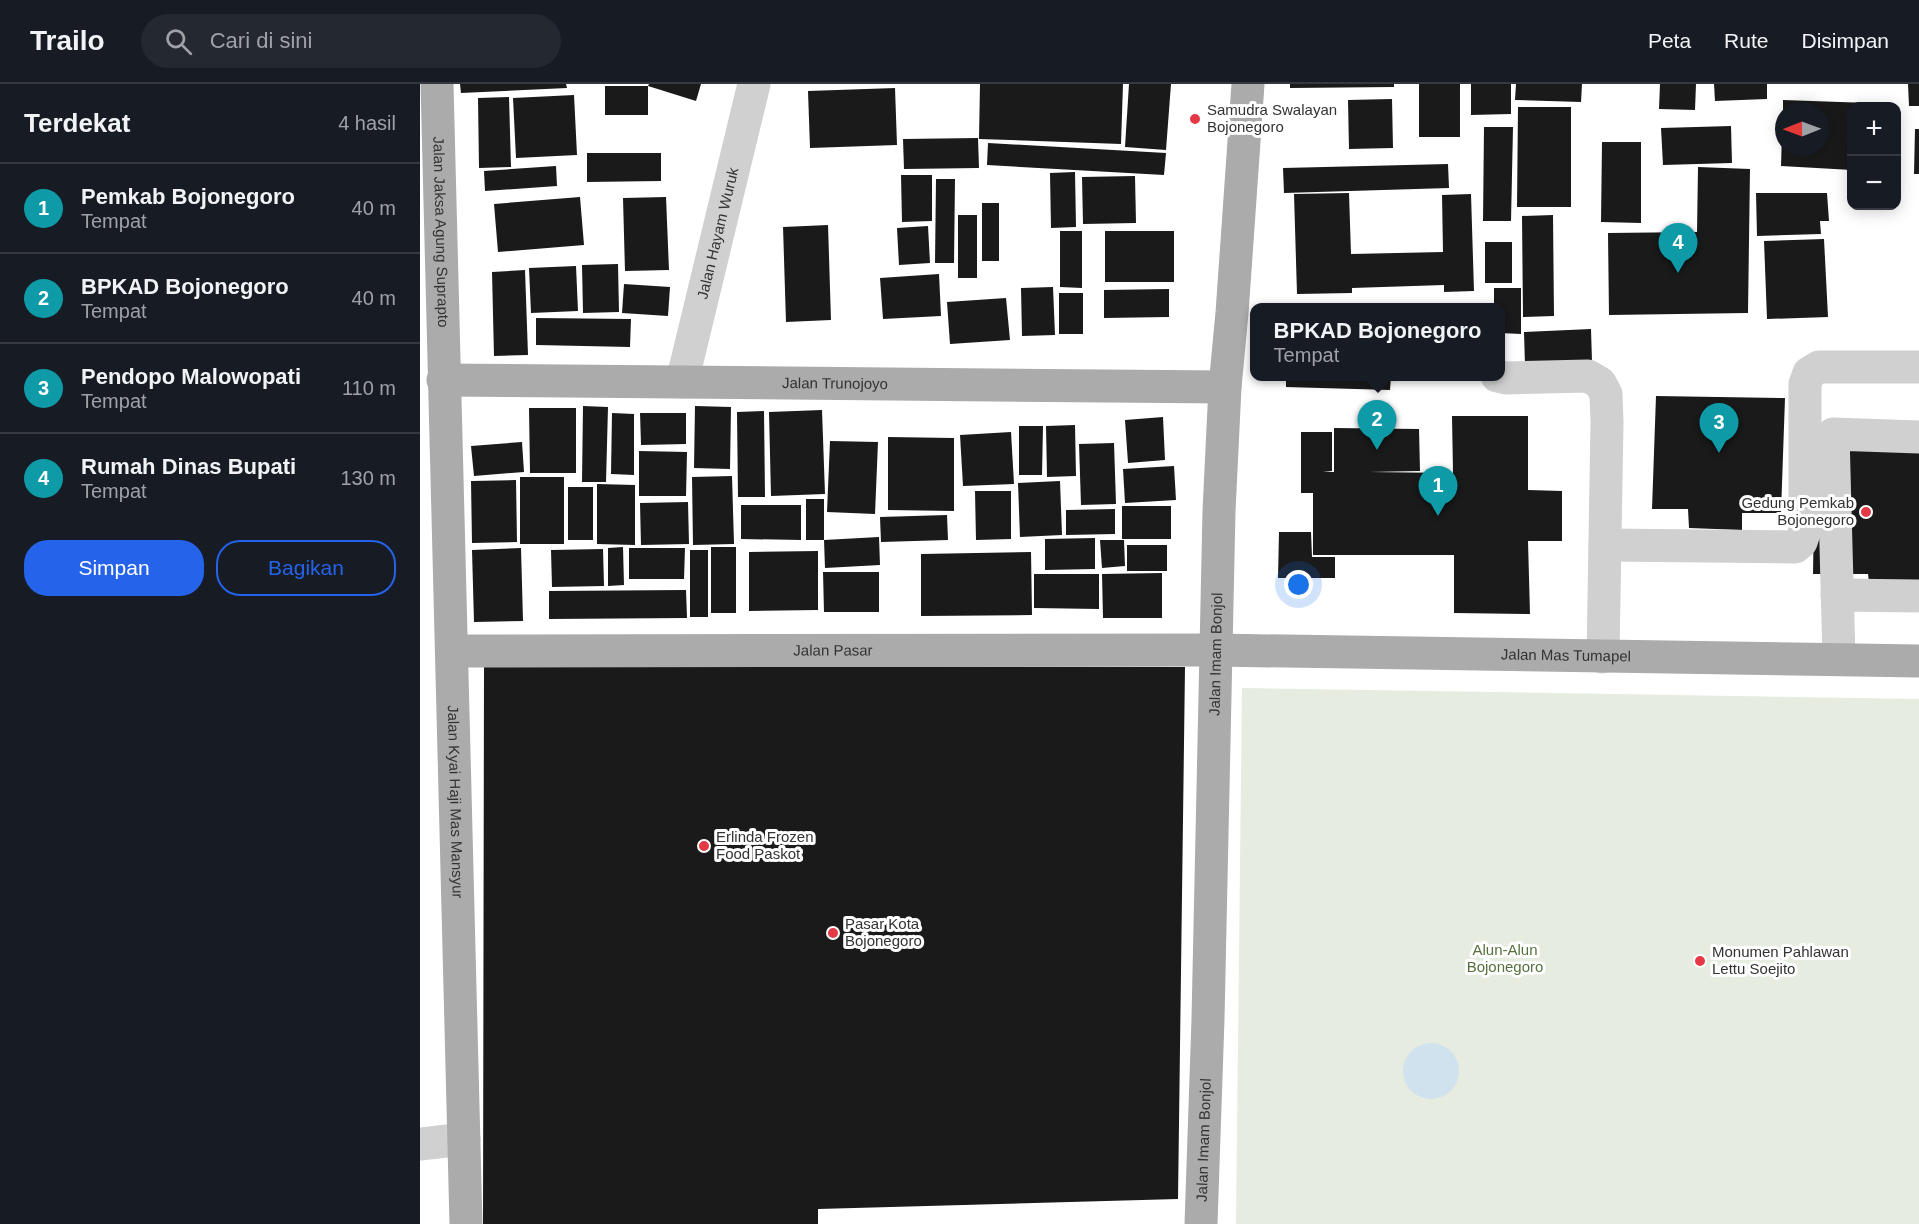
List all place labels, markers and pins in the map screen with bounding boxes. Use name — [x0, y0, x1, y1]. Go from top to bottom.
place label: Samudra Swalayan Bojonegoro — [1207, 101, 1337, 135]
marker: Samudra Swalayan Bojonegoro — [1188, 112, 1202, 126]
pin: 4 — [1658, 224, 1698, 273]
pin: 2 — [1358, 400, 1396, 450]
pin: 3 — [1700, 404, 1738, 453]
pin: 1 — [1418, 466, 1458, 516]
place label: Gedung Pemkab Bojonegoro — [1741, 494, 1854, 528]
marker: Gedung Pemkab Bojonegoro — [1859, 505, 1873, 519]
place label: Erlinda Frozen Food Paskot — [716, 828, 814, 862]
marker: Erlinda Frozen Food Paskot — [697, 839, 711, 853]
place label: Pasar Kota Bojonegoro — [845, 915, 922, 949]
marker: Pasar Kota Bojonegoro — [826, 926, 840, 940]
place label: Monumen Pahlawan Lettu Soejito — [1712, 943, 1849, 977]
marker: Monumen Pahlawan Lettu Soejito — [1693, 954, 1707, 968]

